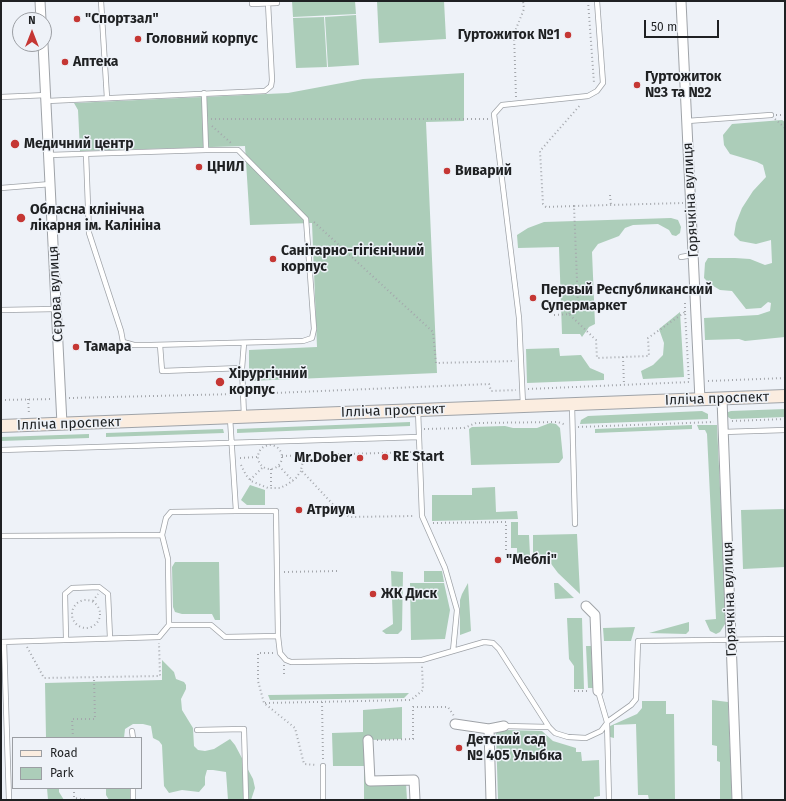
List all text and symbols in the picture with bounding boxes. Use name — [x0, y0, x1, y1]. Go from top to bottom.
place label: "Спортзал" — [85, 11, 159, 27]
north arrow — [12, 12, 52, 52]
scale bar — [646, 12, 721, 38]
text: N — [28, 14, 36, 27]
marker: "Спортзал" — [72, 14, 82, 24]
text: 50 m — [651, 20, 677, 34]
place label: Гуртожиток №1 — [458, 27, 560, 43]
marker: Гуртожиток №1 — [563, 30, 573, 40]
place label: Головний корпус — [146, 31, 258, 47]
marker: Головний корпус — [133, 34, 143, 44]
place label: Аптека — [73, 54, 119, 70]
marker: Аптека — [60, 57, 70, 67]
place label: Гуртожиток №3 та №2 — [645, 69, 722, 102]
marker: Гуртожиток №3 та №2 — [632, 80, 642, 90]
place label: Медичний центр — [24, 136, 133, 152]
marker: Медичний центр — [9, 138, 21, 150]
street label: Горячкіна вулиця — [680, 142, 702, 258]
place label: ЦНИЛ — [207, 159, 244, 175]
marker: ЦНИЛ — [194, 162, 204, 172]
place label: Виварий — [455, 163, 512, 179]
marker: Виварий — [442, 166, 452, 176]
place label: Обласна клінічна лікарня ім. Калініна — [30, 202, 161, 234]
marker: Обласна клінічна лікарня ім. Калініна — [15, 212, 27, 224]
place label: Санітарно-гігієнічний корпус — [281, 243, 424, 276]
street label: Сєрова вулиця — [45, 245, 67, 343]
marker: Санітарно-гігієнічний корпус — [268, 254, 278, 264]
place label: Первый Республиканский Супермаркет — [541, 282, 713, 314]
marker: Первый Республиканский Супермаркет — [528, 293, 538, 303]
place label: Тамара — [84, 339, 132, 355]
marker: Тамара — [71, 342, 81, 352]
place label: Хірургічний корпус — [229, 366, 307, 398]
marker: Хірургічний корпус — [214, 376, 226, 388]
street label: Ілліча проспект — [665, 389, 769, 409]
street label: Ілліча проспект — [341, 401, 445, 421]
street label: Ілліча проспект — [17, 414, 121, 434]
place label: RE Start — [393, 449, 444, 465]
place label: Mr.Dober — [294, 450, 352, 466]
marker: RE Start — [380, 452, 390, 462]
marker: Mr.Dober — [355, 453, 365, 463]
place label: Атриум — [307, 502, 355, 518]
marker: Атриум — [294, 505, 304, 515]
street label: Горячкіна вулиця — [720, 541, 740, 657]
place label: "Меблі" — [506, 552, 557, 568]
marker: "Меблі" — [493, 555, 503, 565]
place label: ЖК Диск — [381, 586, 437, 602]
marker: ЖК Диск — [368, 589, 378, 599]
place label: Детский сад № 405 Улыбка — [467, 732, 562, 764]
legend — [12, 737, 142, 789]
marker: Детский сад № 405 Улыбка — [454, 743, 464, 753]
text: Road — [50, 746, 78, 760]
text: Park — [50, 766, 74, 780]

